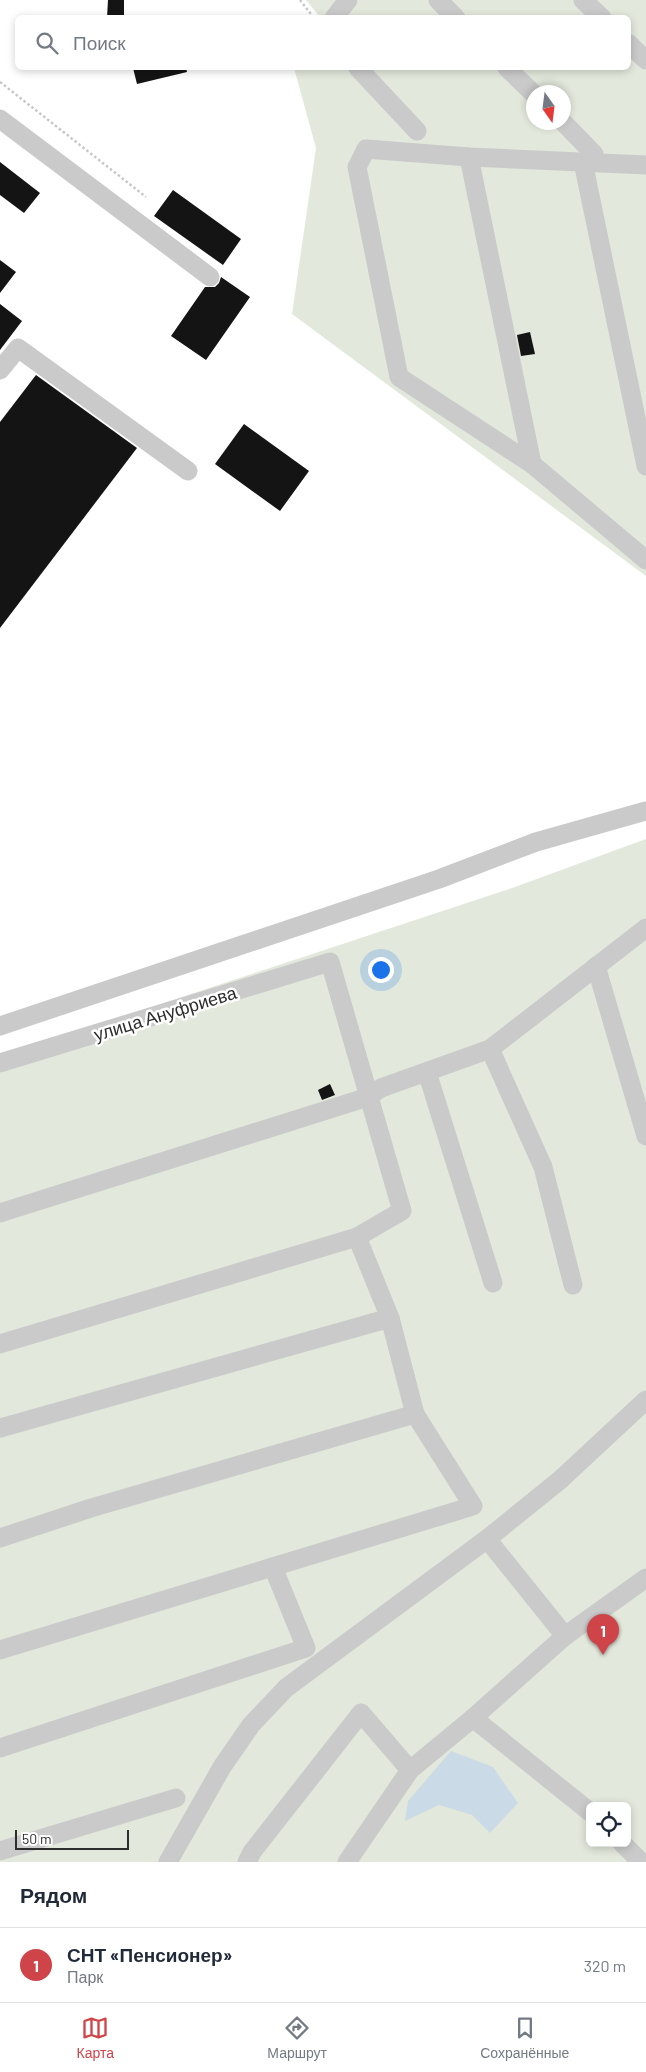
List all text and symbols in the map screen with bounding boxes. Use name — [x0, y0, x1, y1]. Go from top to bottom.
search box — [15, 15, 631, 70]
icon: search — [33, 29, 61, 57]
text: Поиск — [73, 31, 126, 54]
north arrow — [526, 85, 571, 130]
your location — [368, 957, 394, 983]
street label: улица Ануфриева — [91, 981, 240, 1045]
pin: 1 — [587, 1614, 619, 1655]
map controls — [586, 1802, 631, 1847]
button: locate — [586, 1802, 631, 1847]
scale bar — [15, 1827, 129, 1850]
text: 50 m — [22, 1830, 51, 1847]
text: Рядом — [20, 1882, 87, 1907]
text: СНТ «Пенсионер» — [67, 1943, 232, 1966]
text: 1 — [33, 1956, 39, 1975]
text: 320 m — [584, 1956, 626, 1975]
text: Парк — [67, 1967, 103, 1986]
tab: Карта — [77, 2014, 114, 2061]
tab: Маршрут — [267, 2014, 327, 2061]
tab: Сохранённые — [480, 2014, 569, 2061]

